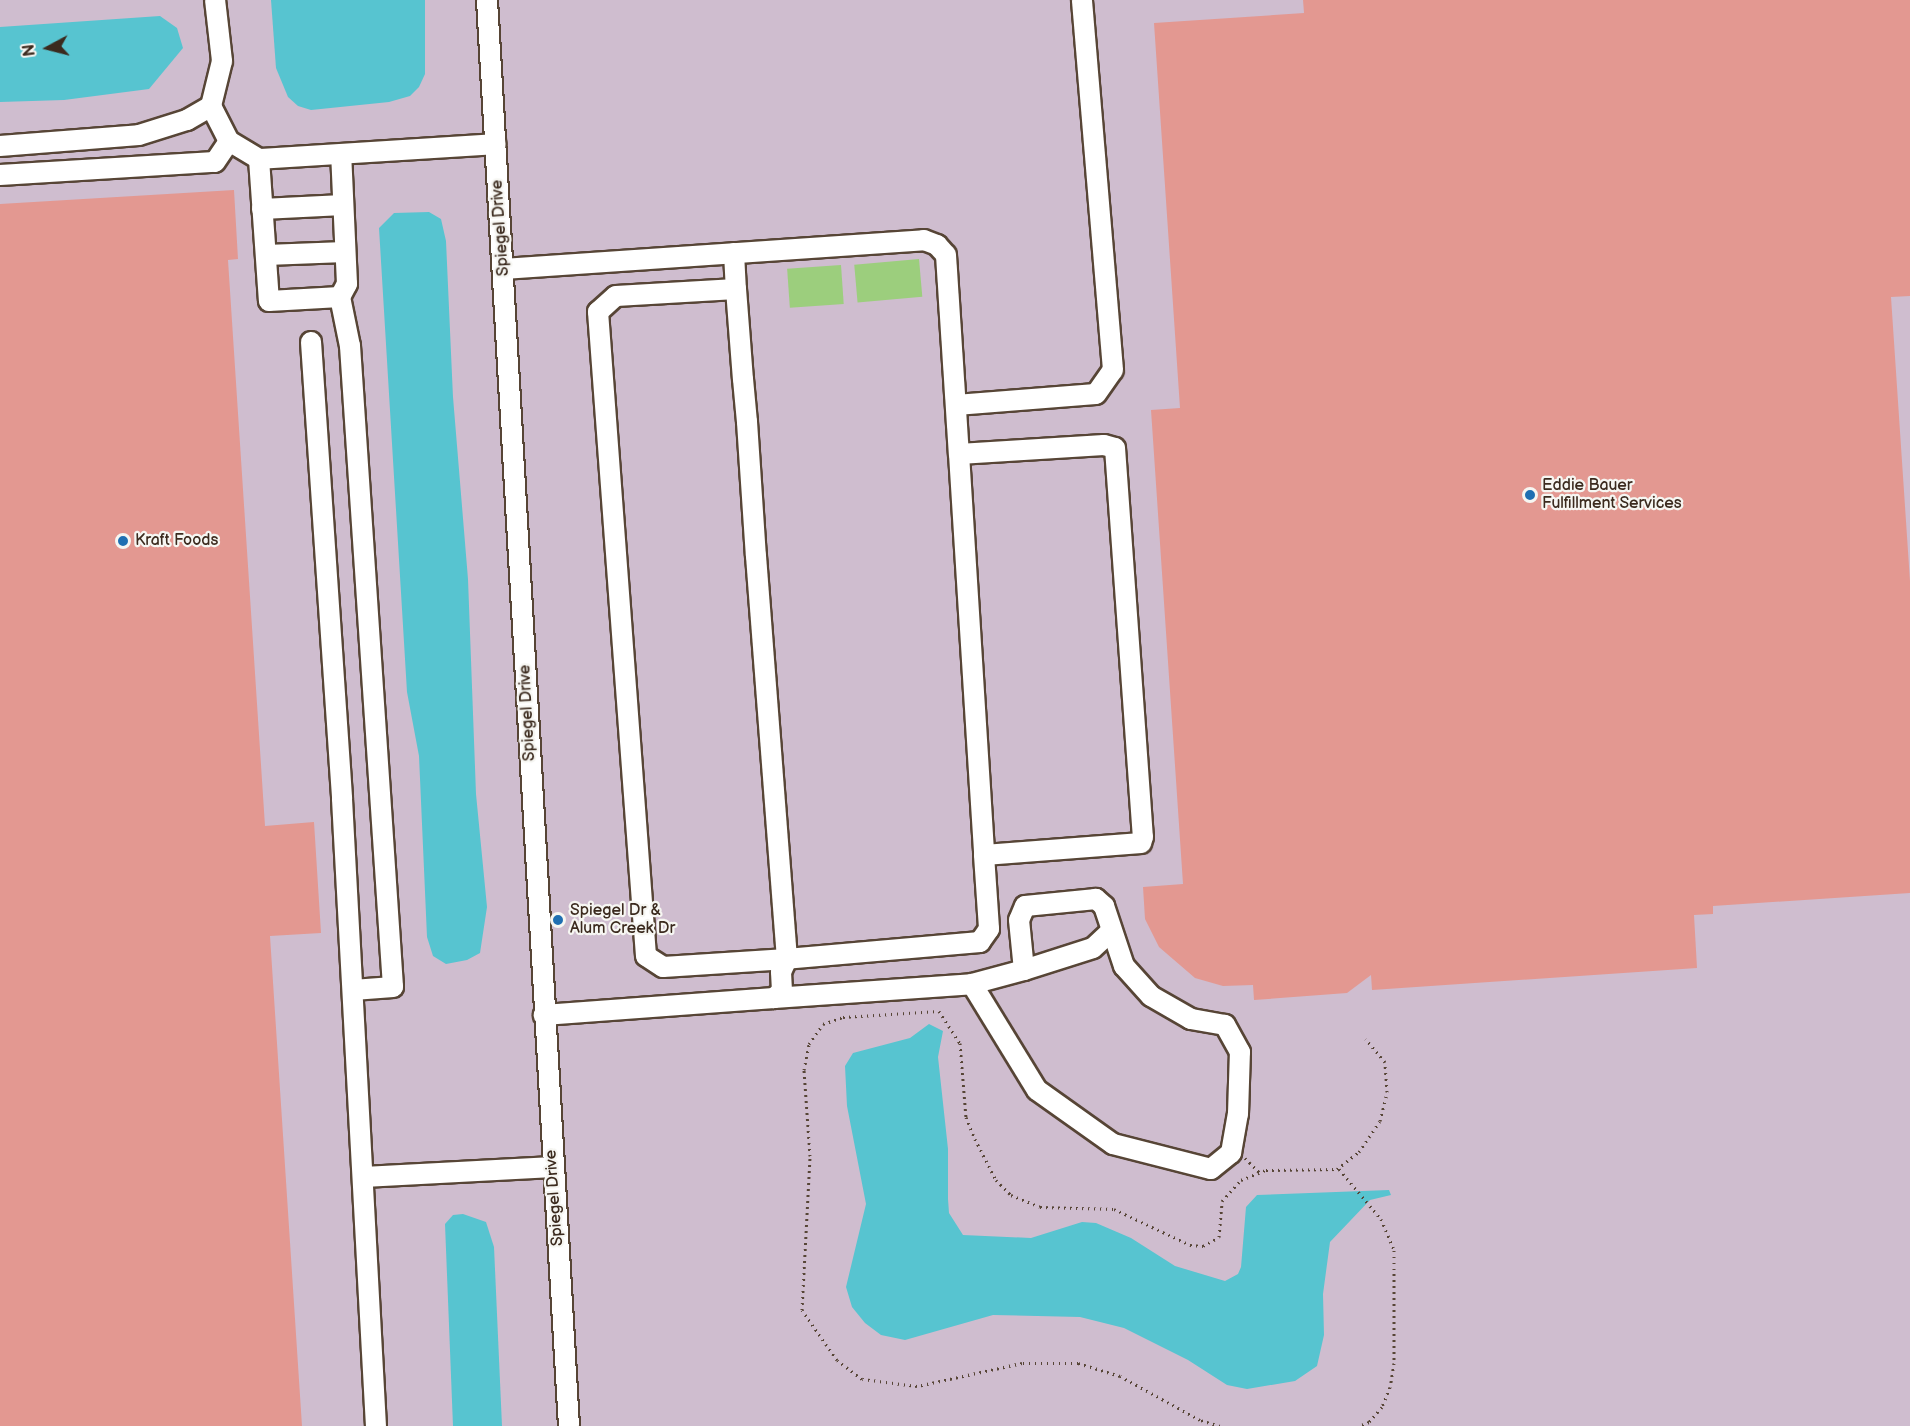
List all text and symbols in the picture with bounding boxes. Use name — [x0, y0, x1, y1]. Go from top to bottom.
north arrow — [18, 18, 78, 78]
text: N — [19, 43, 40, 57]
street label: Spiegel Drive — [488, 179, 514, 277]
place label: Eddie Bauer Fulfillment Services — [1542, 476, 1682, 514]
marker: Eddie Bauer Fulfillment Services — [1523, 488, 1537, 502]
place label: Kraft Foods — [135, 531, 218, 551]
marker: Kraft Foods — [116, 534, 130, 548]
street label: Spiegel Drive — [516, 664, 540, 762]
place label: Spiegel Dr & Alum Creek Dr — [570, 901, 675, 939]
marker: Spiegel Dr & Alum Creek Dr — [551, 913, 565, 927]
street label: Spiegel Drive — [542, 1149, 568, 1247]

